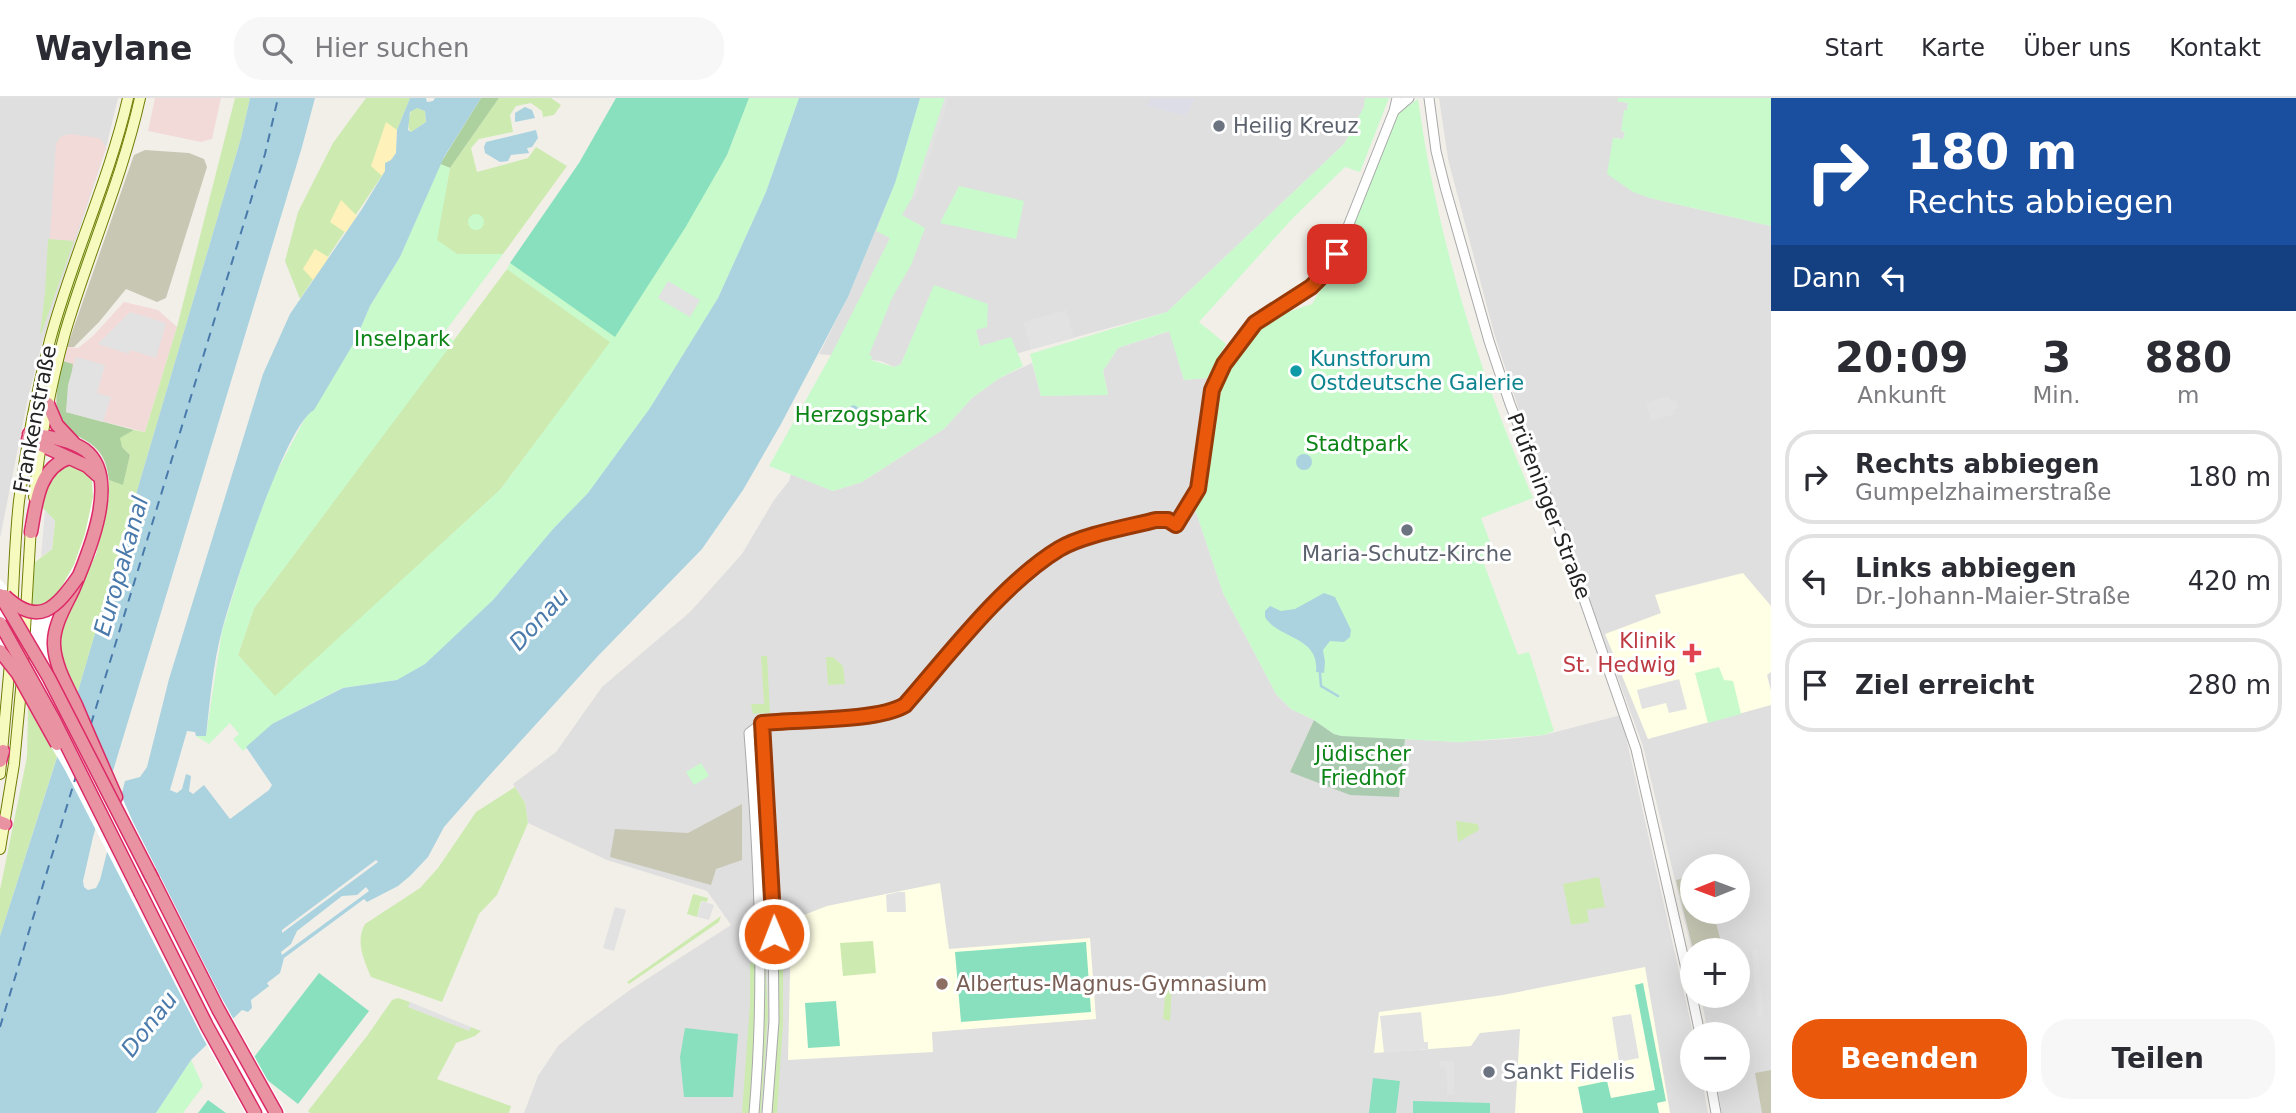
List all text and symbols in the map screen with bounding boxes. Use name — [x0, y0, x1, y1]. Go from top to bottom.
search box — [234, 17, 724, 80]
text: Waylane — [35, 29, 192, 68]
icon: search — [258, 29, 296, 67]
text: Hier suchen — [314, 33, 469, 63]
text: Start — [1824, 34, 1883, 62]
text: Karte — [1921, 34, 1985, 62]
text: Über uns — [2023, 34, 2131, 62]
text: Kontakt — [2169, 34, 2261, 62]
place label: Heilig Kreuz — [1233, 114, 1358, 138]
marker: Heilig Kreuz — [1211, 118, 1227, 134]
text: 180 m — [1907, 124, 2077, 181]
icon: right — [1792, 126, 1883, 217]
text: Rechts abbiegen — [1907, 183, 2174, 221]
pin — [1307, 224, 1367, 284]
icon: arrive — [1318, 235, 1356, 273]
icon: left — [1875, 259, 1913, 297]
text: Dann — [1792, 263, 1861, 293]
park label: Inselpark — [354, 327, 451, 351]
text: 20:09 — [1835, 333, 1969, 382]
text: 3 — [2042, 333, 2071, 382]
text: 880 — [2144, 333, 2232, 382]
street label: Frankenstraße — [9, 343, 61, 495]
place label: Kunstforum Ostdeutsche Galerie — [1310, 347, 1524, 395]
marker: Kunstforum Ostdeutsche Galerie — [1288, 363, 1304, 379]
text: Ankunft — [1857, 382, 1946, 408]
text: Min. — [2032, 382, 2081, 408]
text: m — [2177, 382, 2199, 408]
park label: Herzogspark — [795, 403, 928, 427]
street label: Prüfeninger Straße — [1502, 409, 1596, 603]
park label: Stadtpark — [1306, 432, 1409, 456]
text: Rechts abbiegen — [1855, 449, 2100, 479]
icon: right — [1796, 458, 1834, 496]
text: 180 m — [2188, 462, 2271, 492]
text: Gumpelzhaimerstraße — [1855, 479, 2111, 505]
water label: Europakanal — [89, 493, 153, 639]
marker: Maria-Schutz-Kirche — [1399, 522, 1415, 538]
place label: Maria-Schutz-Kirche — [1302, 542, 1512, 566]
text: Links abbiegen — [1855, 553, 2077, 583]
icon: left — [1796, 562, 1834, 600]
text: 420 m — [2188, 566, 2271, 596]
water label: Donau — [504, 583, 574, 655]
text: Dr.-Johann-Maier-Straße — [1855, 583, 2131, 609]
place label: Klinik St. Hedwig — [1563, 629, 1677, 677]
marker: Klinik St. Hedwig — [1682, 643, 1702, 663]
icon: arrive — [1796, 666, 1834, 704]
text: Ziel erreicht — [1855, 670, 2035, 700]
text: 280 m — [2188, 670, 2271, 700]
park label: Jüdischer Friedhof — [1313, 742, 1411, 790]
north arrow — [1680, 854, 1750, 924]
map controls — [1680, 854, 1750, 1092]
position arrow — [737, 897, 811, 971]
button: + — [1680, 938, 1750, 1008]
place label: Albertus-Magnus-Gymnasium — [956, 972, 1267, 996]
marker: Albertus-Magnus-Gymnasium — [934, 976, 950, 992]
water label: Donau — [116, 986, 182, 1062]
button: Beenden — [1792, 1019, 2027, 1099]
button: Teilen — [2041, 1019, 2275, 1099]
button: − — [1680, 1022, 1750, 1092]
place label: Sankt Fidelis — [1503, 1060, 1635, 1084]
marker: Sankt Fidelis — [1481, 1064, 1497, 1080]

